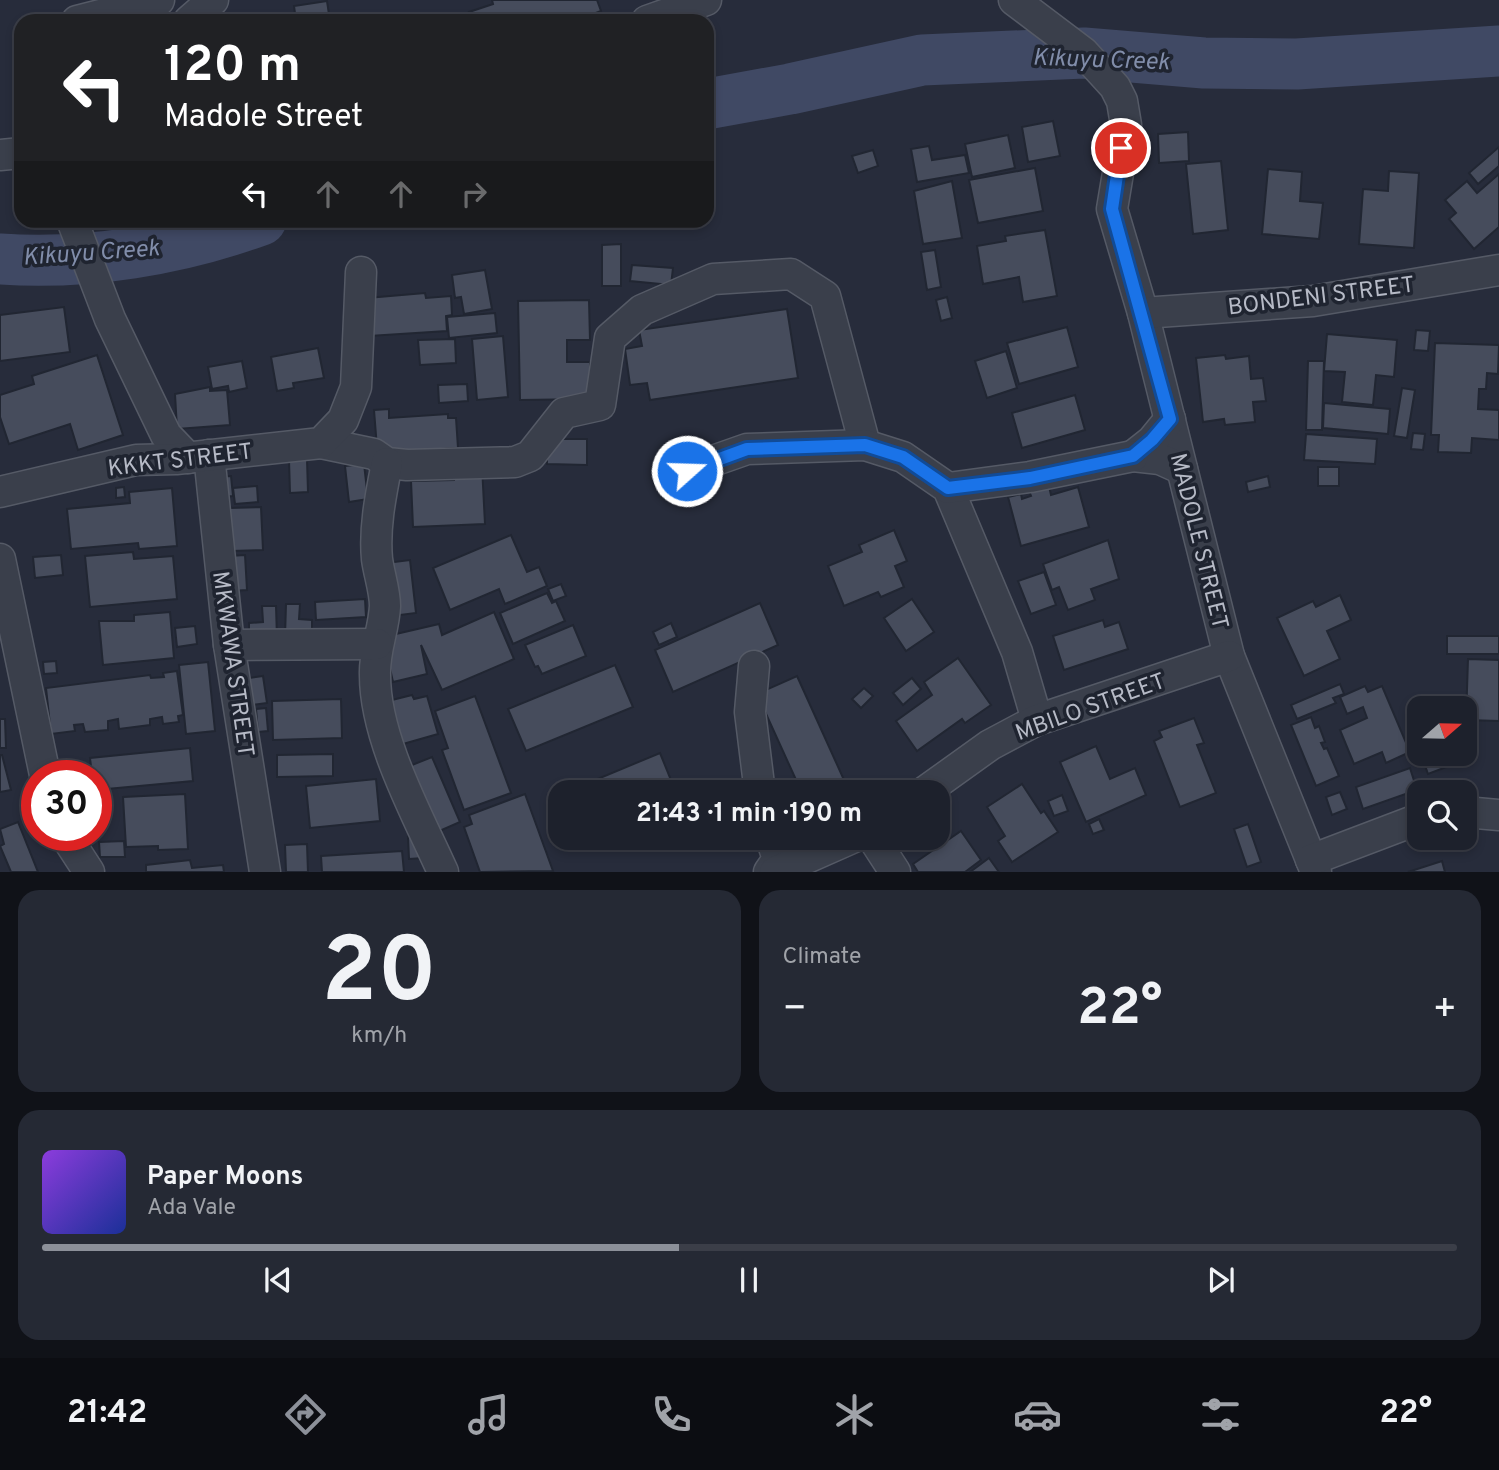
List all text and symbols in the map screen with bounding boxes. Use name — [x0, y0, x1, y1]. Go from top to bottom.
text: 120 m — [164, 37, 301, 99]
icon: left — [49, 42, 140, 133]
water label: Kikuyu Creek — [1032, 44, 1171, 78]
text: Madole Street — [164, 98, 363, 138]
pin — [1091, 118, 1151, 178]
icon: arrive — [1102, 129, 1140, 167]
icon: left — [236, 175, 274, 213]
icon: ahead — [309, 175, 347, 213]
icon: ahead — [382, 175, 420, 213]
icon: right — [455, 175, 493, 213]
water label: Kikuyu Creek — [22, 234, 161, 274]
street label: BONDENI STREET — [1226, 272, 1416, 323]
position arrow — [650, 434, 724, 508]
street label: KKKT STREET — [106, 438, 254, 485]
street label: MADOLE STREET — [1162, 451, 1233, 633]
street label: MKWAWA STREET — [204, 570, 259, 759]
street label: MBILO STREET — [1012, 668, 1170, 749]
north arrow — [1407, 696, 1477, 766]
map controls — [1407, 696, 1477, 850]
speed limit sign: 30 — [21, 760, 112, 851]
button: search — [1407, 780, 1477, 850]
text: 21:43 · 1 min · 190 m — [636, 798, 862, 831]
text: 20 — [322, 919, 437, 1034]
text: Climate — [783, 943, 861, 972]
text: 22° — [1077, 977, 1162, 1043]
text: − — [783, 986, 807, 1035]
text: + — [1432, 986, 1457, 1035]
text: km/h — [351, 1022, 407, 1051]
text: Paper Moons — [147, 1161, 303, 1194]
text: Ada Vale — [147, 1194, 236, 1223]
icon: previous — [259, 1261, 297, 1299]
icon: pause — [730, 1261, 768, 1299]
icon: next — [1202, 1261, 1240, 1299]
icon: directions — [281, 1390, 330, 1439]
icon: music — [464, 1390, 513, 1439]
icon: phone — [647, 1390, 696, 1439]
icon: climate — [830, 1390, 879, 1439]
icon: car — [1013, 1390, 1062, 1439]
icon: filters — [1196, 1390, 1245, 1439]
text: 21:42 — [67, 1394, 147, 1434]
text: 22° — [1380, 1394, 1432, 1434]

